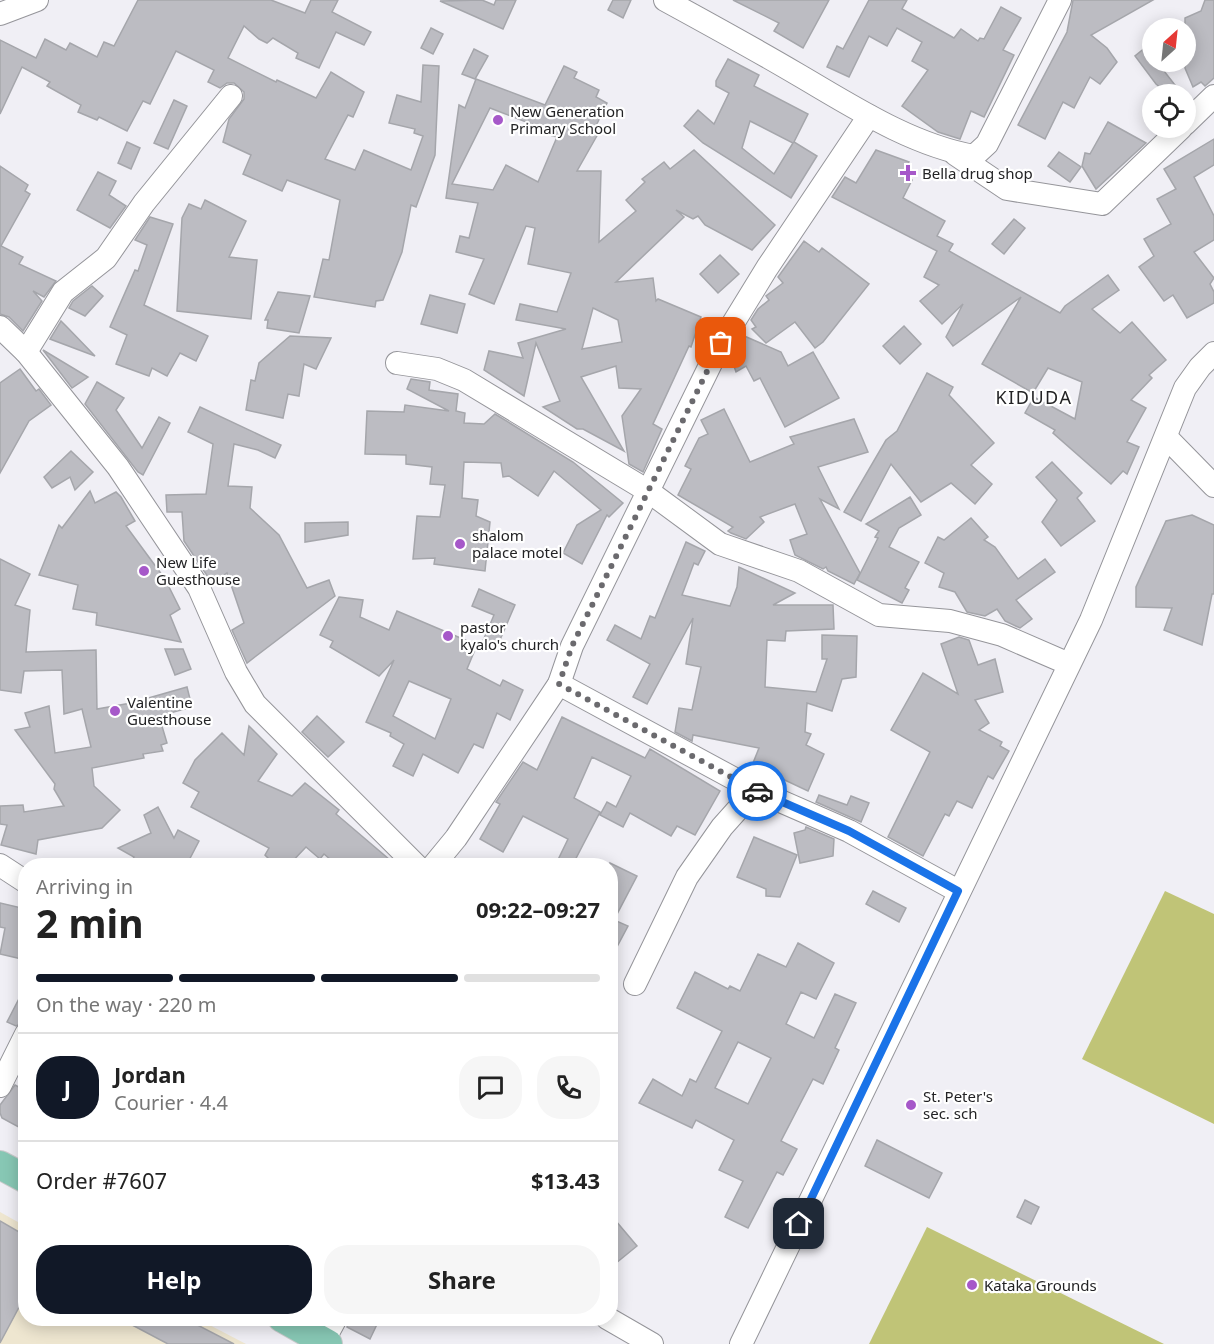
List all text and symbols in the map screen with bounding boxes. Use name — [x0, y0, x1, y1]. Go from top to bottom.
north arrow — [1142, 18, 1196, 72]
map controls — [1142, 18, 1196, 138]
button: locate — [1142, 84, 1196, 138]
place label: New Generation Primary School — [510, 101, 624, 138]
marker: New Generation Primary School — [491, 113, 505, 127]
place label: Bella drug shop — [922, 163, 1033, 183]
marker: Bella drug shop — [899, 164, 917, 182]
pin — [695, 317, 746, 368]
icon: bag — [704, 326, 737, 359]
district label: KIDUDA — [996, 385, 1072, 409]
place label: shalom palace motel — [472, 525, 562, 562]
marker: shalom palace motel — [453, 537, 467, 551]
place label: New Life Guesthouse — [156, 552, 241, 589]
marker: New Life Guesthouse — [137, 564, 151, 578]
place label: pastor kyalo's church — [460, 617, 559, 654]
marker: pastor kyalo's church — [441, 629, 455, 643]
place label: Valentine Guesthouse — [127, 692, 212, 729]
marker: Valentine Guesthouse — [108, 704, 122, 718]
courier — [727, 761, 787, 821]
icon: car — [741, 775, 774, 808]
text: Arriving in — [36, 873, 133, 900]
text: 09:22–09:27 — [476, 894, 600, 924]
text: 2 min — [36, 896, 143, 949]
text: On the way · 220 m — [36, 991, 216, 1018]
button: chat — [459, 1056, 522, 1119]
button: phone — [537, 1056, 600, 1119]
text: Jordan — [114, 1059, 186, 1089]
text: J — [64, 1072, 71, 1102]
place label: St. Peter's sec. sch — [923, 1086, 993, 1123]
text: Courier · 4.4 — [114, 1089, 228, 1116]
marker: St. Peter's sec. sch — [904, 1098, 918, 1112]
text: Order #7607 — [36, 1165, 167, 1195]
text: $13.43 — [531, 1165, 600, 1195]
pin — [773, 1198, 824, 1249]
icon: home — [782, 1207, 815, 1240]
button: Help — [36, 1245, 312, 1314]
button: Share — [324, 1245, 600, 1314]
place label: Kataka Grounds — [984, 1275, 1097, 1295]
marker: Kataka Grounds — [965, 1278, 979, 1292]

